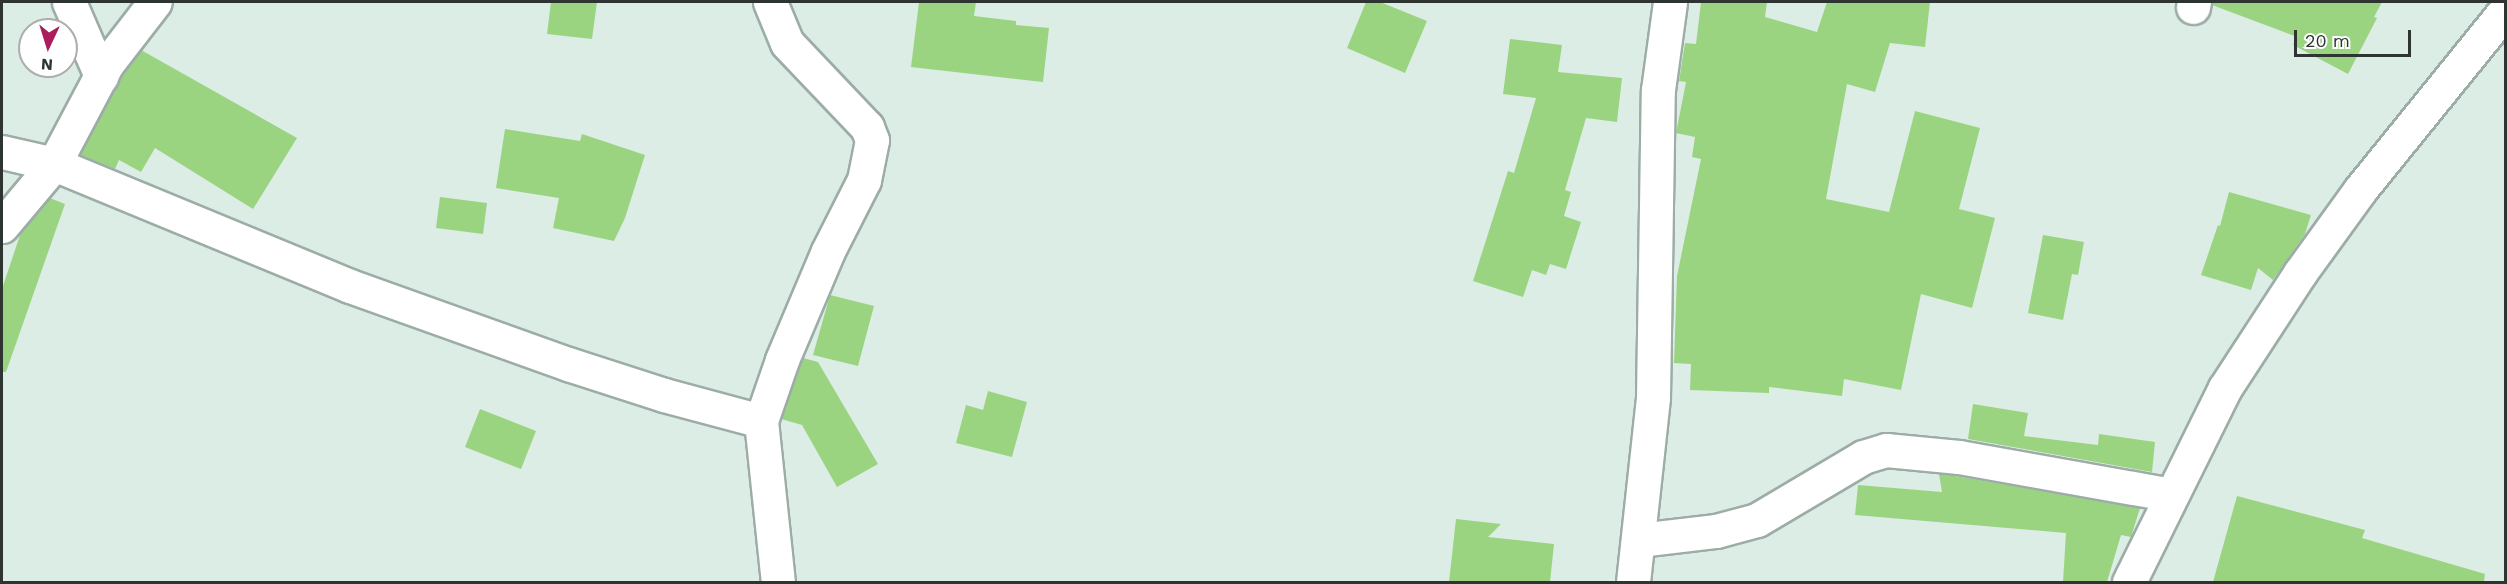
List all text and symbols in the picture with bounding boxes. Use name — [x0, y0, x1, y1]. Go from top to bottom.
north arrow — [18, 18, 78, 78]
scale bar — [2297, 18, 2414, 56]
text: 20 m — [2305, 30, 2350, 51]
text: N — [40, 55, 53, 74]

